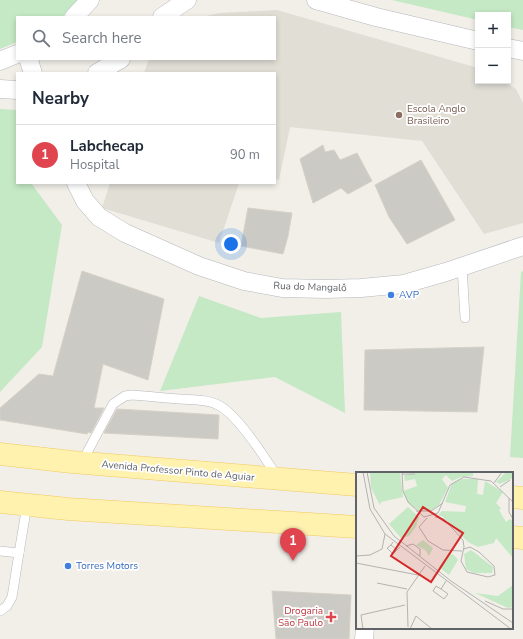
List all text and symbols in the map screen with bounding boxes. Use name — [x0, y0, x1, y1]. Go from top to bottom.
map controls — [475, 12, 511, 84]
button: + — [475, 12, 511, 48]
search box — [16, 16, 276, 60]
icon: search — [30, 27, 52, 49]
text: Search here — [62, 28, 142, 48]
button: − — [475, 48, 511, 84]
text: Nearby — [32, 87, 89, 110]
place label: Escola Anglo Brasileiro — [407, 102, 466, 128]
marker: Escola Anglo Brasileiro — [394, 110, 404, 120]
text: Labchecap — [70, 136, 144, 156]
text: 1 — [41, 146, 49, 164]
text: 90 m — [230, 146, 260, 164]
text: Hospital — [70, 156, 119, 174]
your location — [221, 234, 241, 254]
street label: Rua do Mangalô — [273, 279, 347, 295]
place label: AVP — [399, 288, 420, 302]
marker: AVP — [386, 290, 396, 300]
street label: Avenida Professor Pinto de Aguiar — [101, 457, 256, 485]
inset map — [356, 472, 513, 629]
pin: 1 — [280, 528, 306, 561]
place label: Torres Motors — [76, 559, 138, 573]
marker: Torres Motors — [63, 561, 73, 571]
place label: Drogaria São Paulo — [278, 604, 323, 630]
marker: Drogaria São Paulo — [326, 612, 336, 622]

